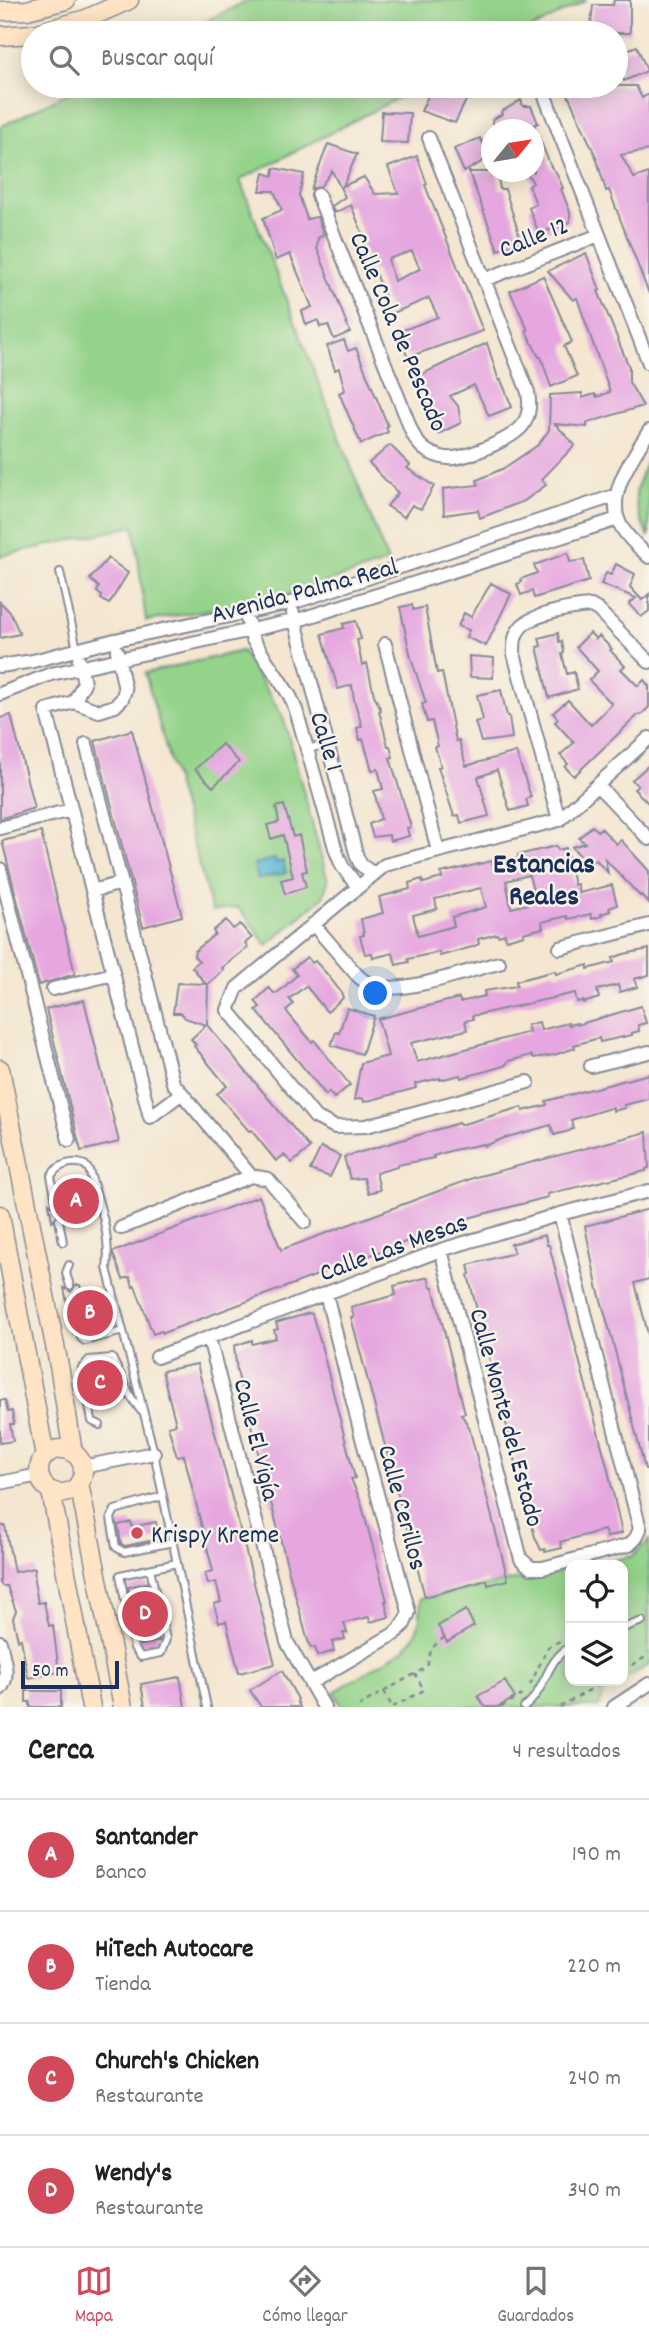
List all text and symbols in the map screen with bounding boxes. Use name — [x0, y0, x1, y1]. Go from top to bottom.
search box — [21, 21, 628, 98]
icon: search — [45, 41, 83, 79]
text: Buscar aquí — [101, 41, 213, 78]
north arrow — [481, 119, 544, 182]
street label: Calle 12 — [494, 209, 575, 270]
street label: Calle Cola de Pescado — [338, 227, 456, 438]
street label: Avenida Palma Real — [207, 550, 403, 635]
street label: Calle 1 — [298, 708, 351, 776]
district label: Estancias Reales — [493, 847, 595, 919]
your location — [358, 976, 392, 1010]
pin: A — [53, 1175, 99, 1227]
street label: Calle Las Mesas — [315, 1205, 473, 1293]
pin: B — [67, 1287, 113, 1339]
street label: Calle Monte del Estado — [458, 1305, 552, 1531]
pin: C — [77, 1357, 123, 1409]
street label: Calle El Vigía — [222, 1375, 288, 1505]
street label: Calle Cerillos — [366, 1441, 435, 1575]
place label: Krispy Kreme — [151, 1518, 279, 1555]
marker: Krispy Kreme — [129, 1525, 145, 1541]
map controls — [565, 1560, 628, 1686]
button: locate — [565, 1560, 628, 1623]
pin: D — [122, 1588, 168, 1640]
button: layers — [565, 1623, 628, 1686]
scale bar — [21, 1658, 119, 1690]
text: 50 m — [32, 1659, 69, 1686]
text: Cerca — [28, 1731, 93, 1774]
text: 4 resultados — [512, 1736, 621, 1769]
text: Santander — [95, 1820, 198, 1857]
text: A — [45, 1839, 57, 1872]
text: 190 m — [572, 1839, 621, 1872]
text: Banco — [95, 1857, 147, 1890]
text: HiTech Autocare — [95, 1932, 254, 1969]
text: B — [46, 1951, 56, 1984]
text: 220 m — [567, 1951, 621, 1984]
text: Tienda — [95, 1969, 151, 2002]
text: Church's Chicken — [95, 2044, 259, 2081]
text: C — [45, 2063, 57, 2096]
text: 240 m — [568, 2063, 621, 2096]
text: Restaurante — [95, 2081, 204, 2114]
text: Wendy's — [95, 2156, 172, 2193]
text: D — [45, 2175, 57, 2208]
text: 340 m — [568, 2175, 621, 2208]
text: Restaurante — [95, 2193, 204, 2226]
tab: Mapa — [75, 2262, 113, 2331]
tab: Cómo llegar — [262, 2262, 348, 2331]
tab: Guardados — [497, 2262, 574, 2331]

